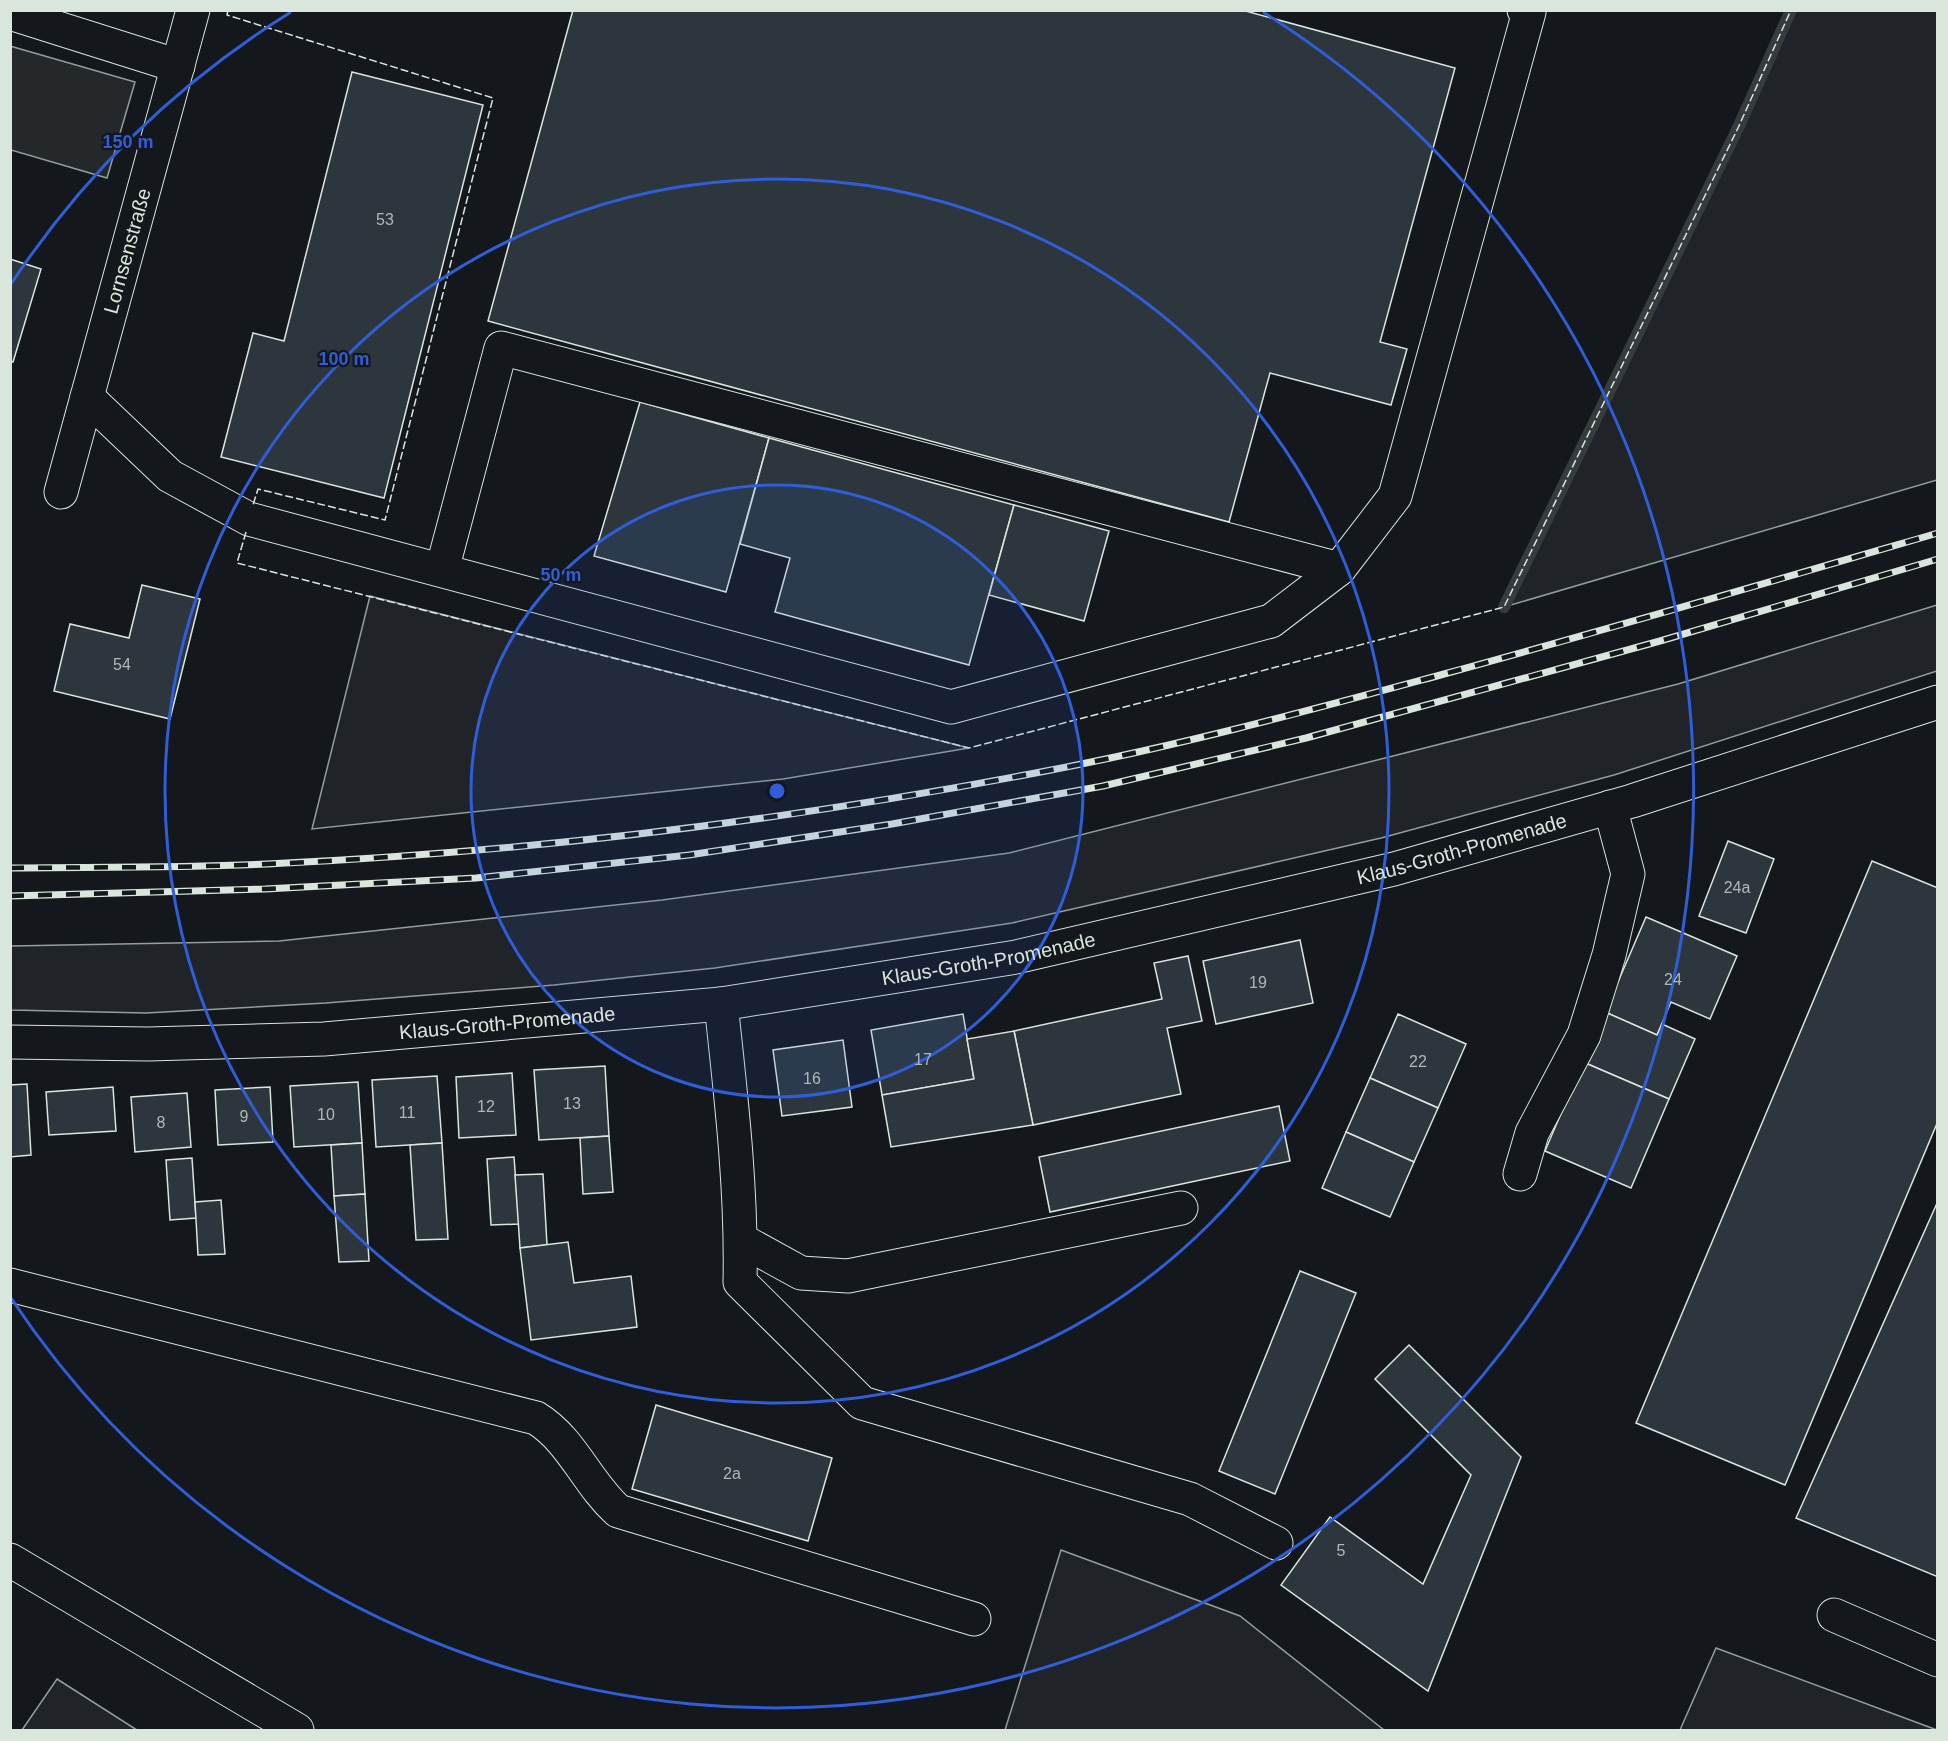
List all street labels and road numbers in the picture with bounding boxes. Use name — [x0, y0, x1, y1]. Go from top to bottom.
street label: Lornsenstraße — [99, 186, 155, 316]
street label: Klaus-Groth-Promenade — [1355, 809, 1569, 888]
street label: Klaus-Groth-Promenade — [880, 928, 1097, 989]
street label: Klaus-Groth-Promenade — [398, 1002, 616, 1043]

